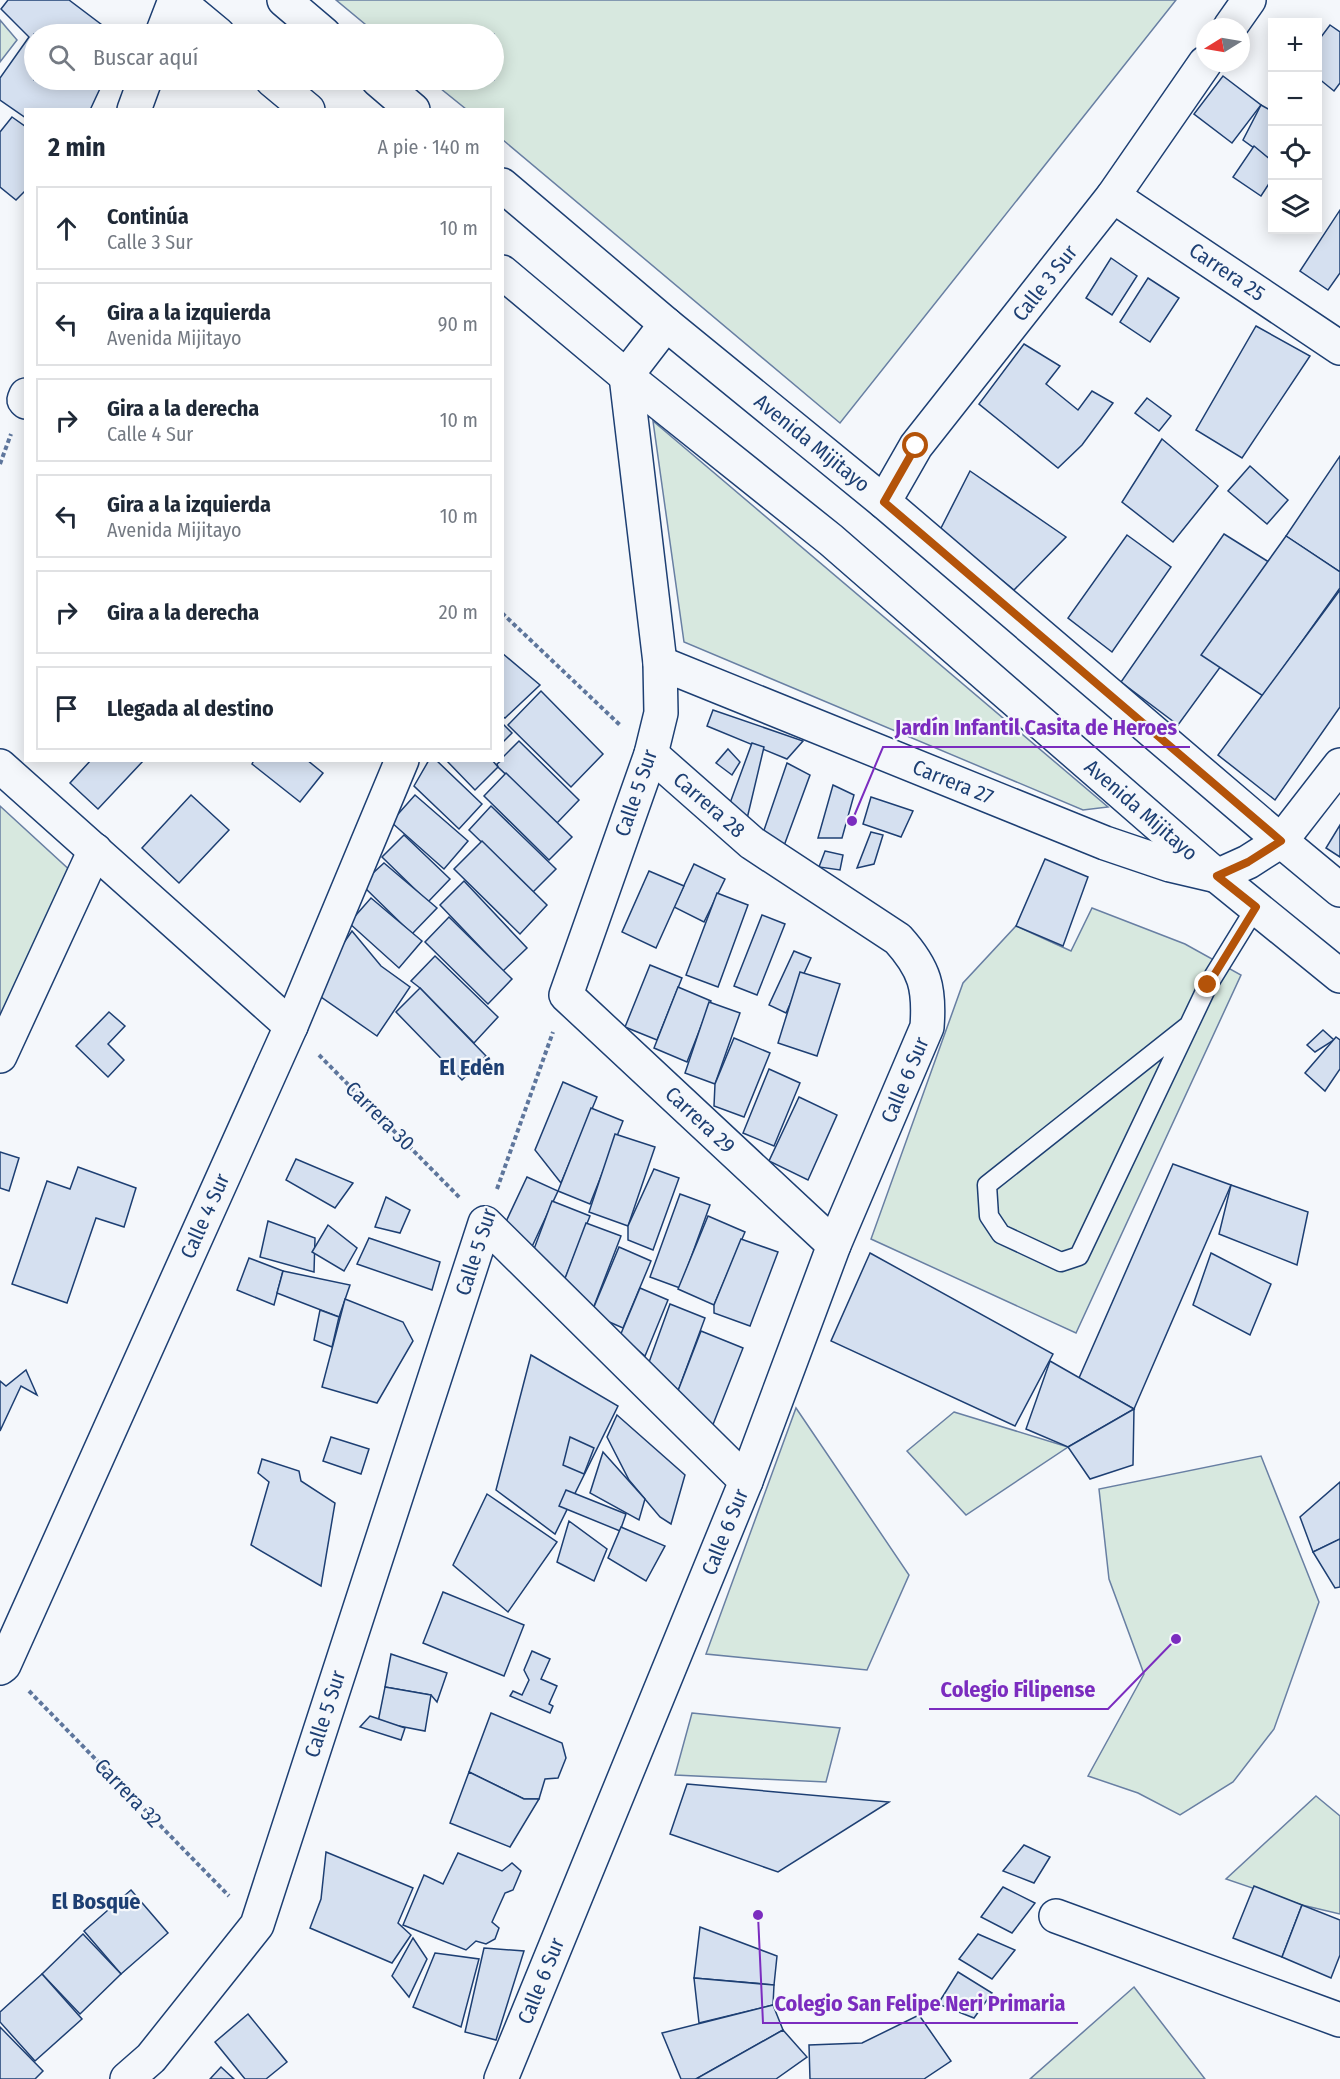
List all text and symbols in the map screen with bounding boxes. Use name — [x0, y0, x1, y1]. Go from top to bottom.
north arrow — [1196, 18, 1250, 72]
map controls — [1268, 18, 1322, 234]
button: + — [1268, 18, 1322, 72]
search box — [24, 24, 504, 90]
icon: search — [45, 41, 78, 74]
text: Buscar aquí — [93, 44, 198, 71]
button: − — [1268, 72, 1322, 126]
button: locate — [1268, 126, 1322, 180]
text: 2 min — [48, 132, 106, 163]
text: A pie · 140 m — [378, 135, 480, 159]
button: layers — [1268, 180, 1322, 234]
text: Continúa — [107, 203, 189, 230]
icon: ahead — [50, 212, 83, 245]
text: 10 m — [440, 216, 478, 240]
text: Calle 3 Sur — [107, 230, 193, 254]
street label: Carrera 25 — [1184, 237, 1270, 307]
street label: Calle 3 Sur — [1007, 239, 1083, 326]
text: Gira a la izquierda — [107, 299, 271, 326]
icon: left — [50, 308, 83, 341]
text: 90 m — [438, 312, 478, 336]
text: Avenida Mijitayo — [107, 326, 242, 350]
street label: Avenida Mijitayo — [749, 388, 875, 498]
text: Gira a la derecha — [107, 395, 259, 422]
icon: right — [50, 404, 83, 437]
text: 10 m — [440, 408, 478, 432]
text: Calle 4 Sur — [107, 422, 193, 446]
route start — [902, 432, 928, 458]
text: Gira a la izquierda — [107, 491, 271, 518]
icon: left — [50, 500, 83, 533]
text: 10 m — [440, 504, 478, 528]
text: Avenida Mijitayo — [107, 518, 242, 542]
icon: right — [50, 596, 83, 629]
text: Gira a la derecha — [107, 599, 259, 626]
text: 20 m — [439, 600, 478, 624]
icon: arrive — [50, 692, 83, 725]
text: Llegada al destino — [107, 695, 274, 722]
callout: Jardín Infantil Casita de Heroes — [883, 707, 1190, 747]
text: Jardín Infantil Casita de Heroes — [894, 714, 1178, 741]
street label: Calle 5 Sur — [609, 746, 663, 840]
street label: Carrera 27 — [909, 754, 997, 810]
street label: Avenida Mijitayo — [1079, 754, 1203, 866]
street label: Carrera 28 — [668, 767, 750, 843]
route end — [1194, 971, 1220, 997]
street label: Calle 6 Sur — [875, 1032, 935, 1127]
district label: El Edén — [439, 1054, 505, 1081]
street label: Carrera 30 — [340, 1076, 420, 1156]
street label: Carrera 29 — [660, 1081, 740, 1159]
street label: Calle 4 Sur — [175, 1169, 236, 1263]
street label: Calle 5 Sur — [450, 1204, 502, 1299]
street label: Calle 6 Sur — [696, 1484, 754, 1579]
street label: Calle 5 Sur — [299, 1666, 351, 1761]
callout: Colegio Filipense — [929, 1669, 1108, 1709]
text: Colegio Filipense — [941, 1676, 1095, 1703]
street label: Carrera 32 — [89, 1753, 167, 1833]
district label: El Bosque — [51, 1888, 141, 1915]
street label: Calle 6 Sur — [512, 1933, 570, 2028]
callout: Colegio San Felipe Neri Primaria — [763, 1983, 1078, 2023]
text: Colegio San Felipe Neri Primaria — [774, 1990, 1066, 2017]

